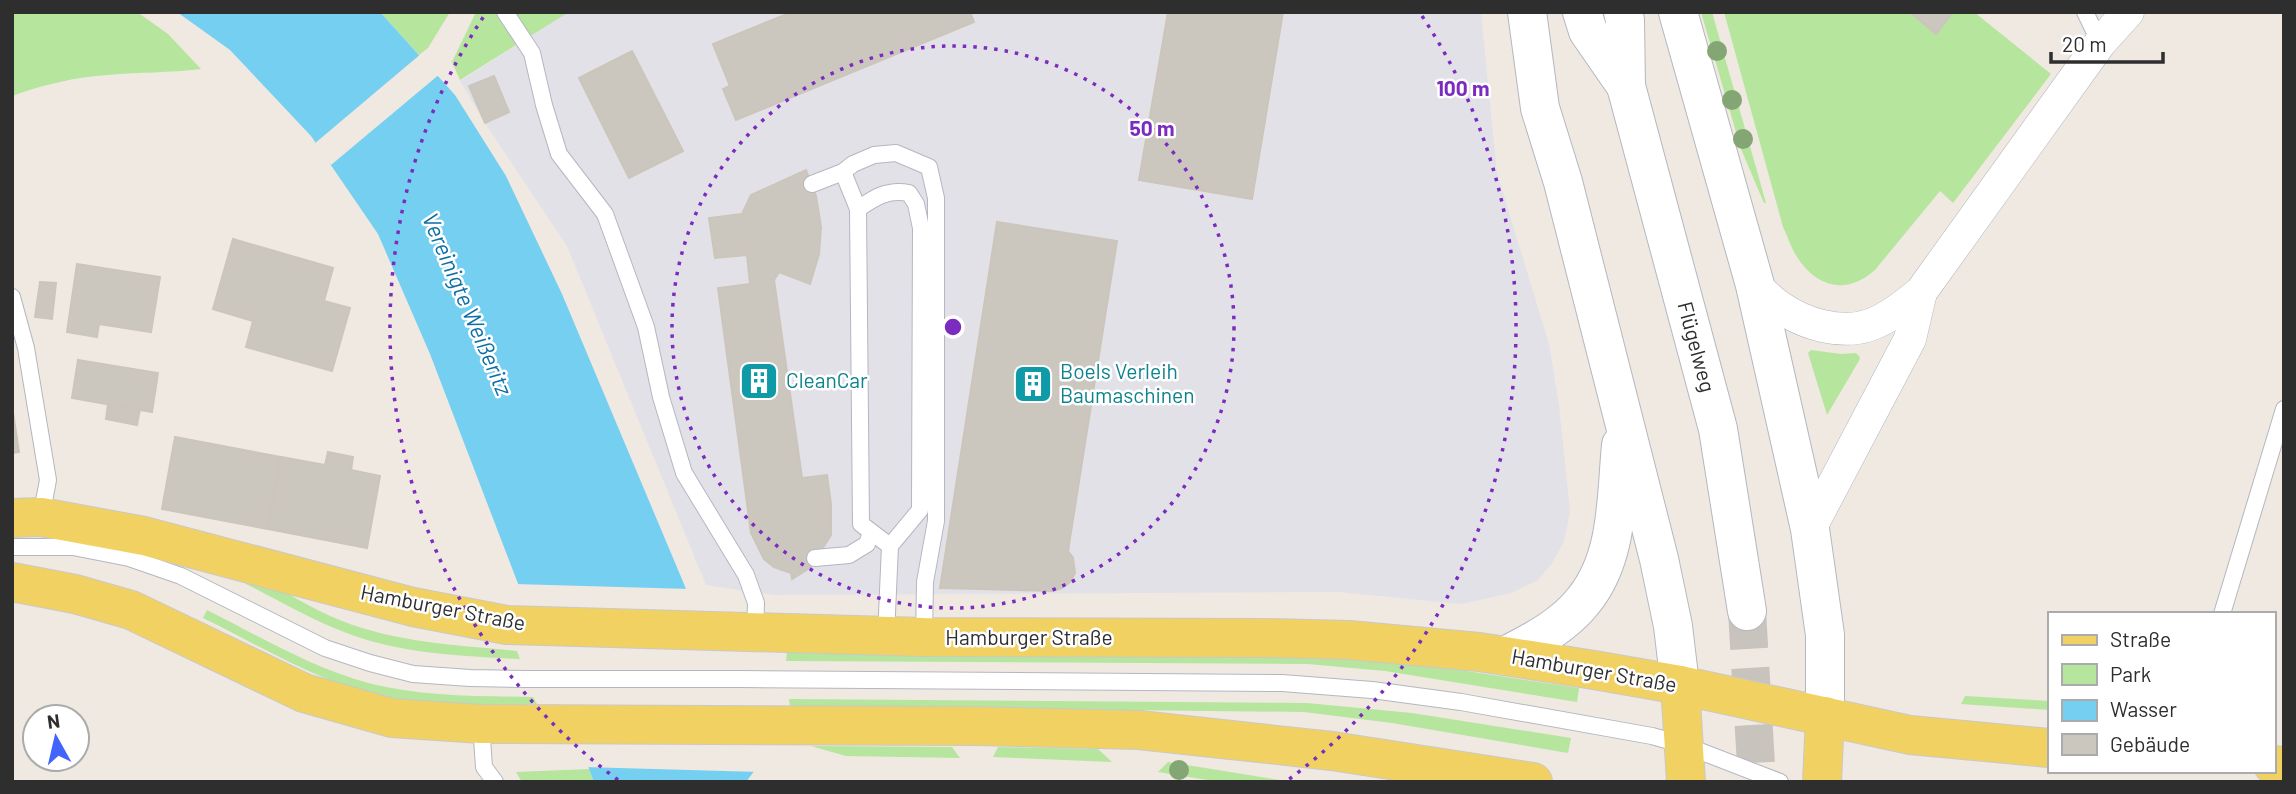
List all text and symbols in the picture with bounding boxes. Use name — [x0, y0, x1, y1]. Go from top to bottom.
scale bar — [2051, 21, 2163, 65]
text: 20 m — [2062, 31, 2107, 56]
text: 100 m — [1436, 75, 1490, 100]
text: 50 m — [1129, 115, 1175, 140]
water label: Vereinigte Weißeritz — [417, 208, 519, 400]
street label: Flügelweg — [1673, 299, 1721, 395]
centre of rings — [941, 315, 965, 339]
place label: Boels Verleih Baumaschinen — [1060, 358, 1195, 407]
building icon: CleanCar — [738, 360, 780, 402]
building icon: Boels Verleih Baumaschinen — [1012, 363, 1054, 405]
place label: CleanCar — [786, 367, 868, 392]
street label: Hamburger Straße — [359, 578, 528, 635]
legend — [2048, 612, 2275, 773]
street label: Hamburger Straße — [945, 624, 1113, 649]
text: Straße — [2110, 626, 2171, 651]
street label: Hamburger Straße — [1510, 643, 1679, 696]
text: Park — [2110, 661, 2151, 686]
text: Wasser — [2110, 696, 2177, 721]
north arrow — [21, 703, 91, 773]
text: N — [46, 708, 61, 733]
text: Gebäude — [2110, 731, 2190, 756]

